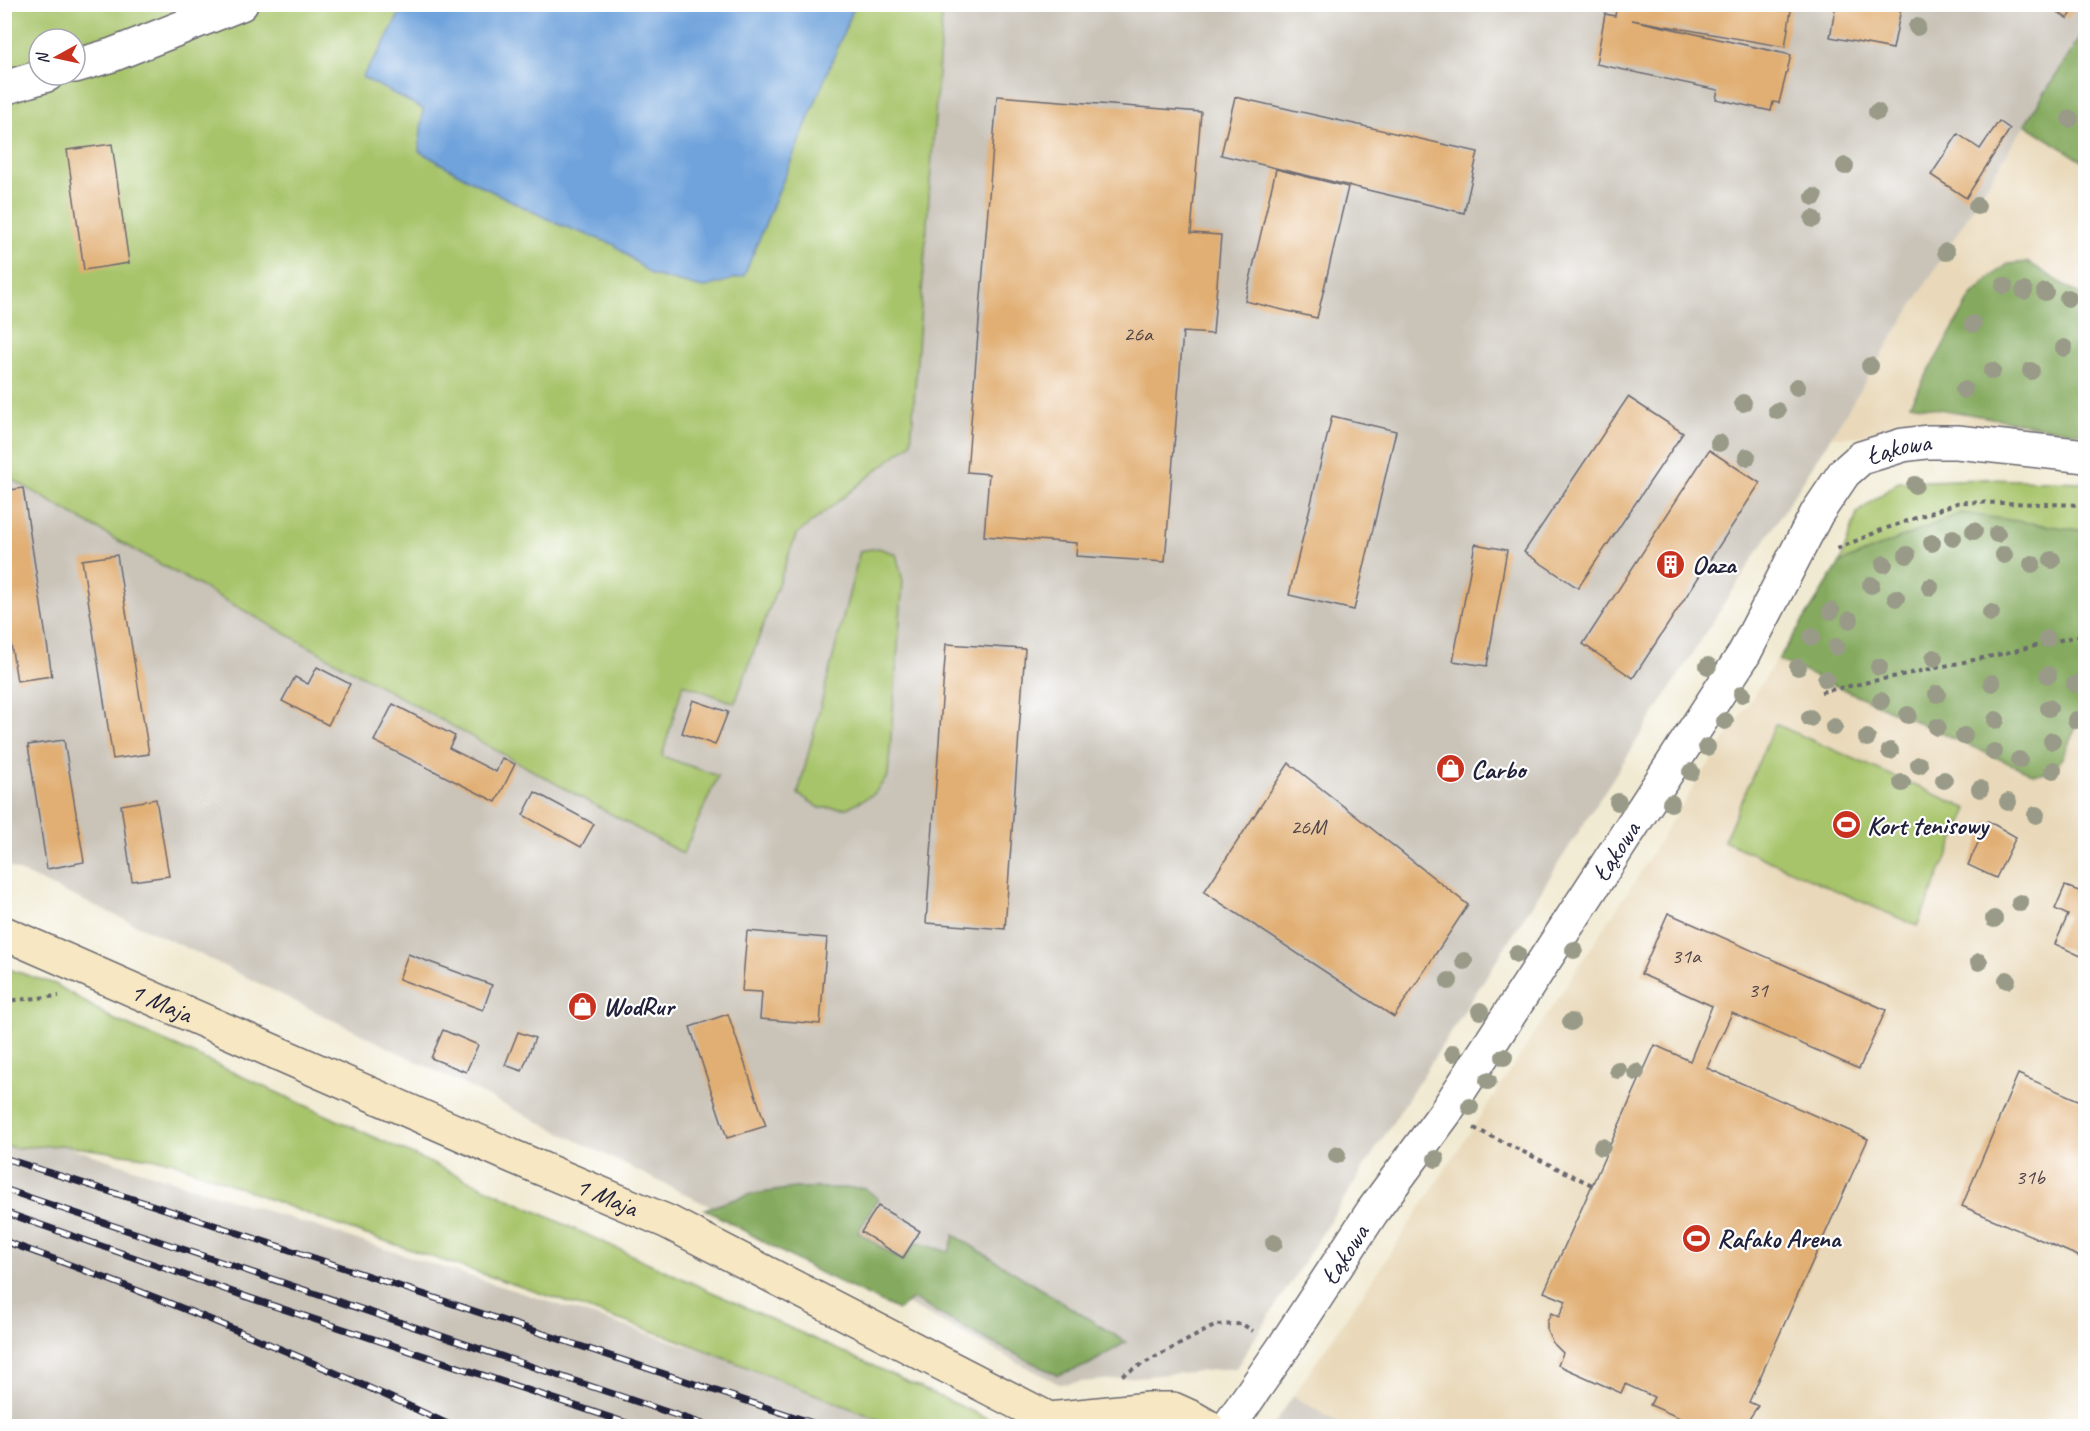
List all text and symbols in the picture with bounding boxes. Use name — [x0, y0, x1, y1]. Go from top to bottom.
north arrow — [27, 27, 87, 87]
text: N — [32, 50, 54, 65]
house number: 26a — [1123, 320, 1154, 348]
street label: Łąkowa — [1862, 425, 1934, 472]
building icon: Oaza — [1655, 548, 1687, 580]
place label: Oaza — [1692, 548, 1738, 581]
shop icon: Carbo — [1434, 753, 1466, 785]
place label: Carbo — [1471, 753, 1528, 786]
sports icon: Kort tenisowy — [1830, 809, 1862, 841]
place label: Kort tenisowy — [1867, 809, 1991, 842]
house number: 26M — [1290, 813, 1328, 841]
street label: Łąkowa — [1584, 813, 1648, 887]
house number: 31a — [1671, 942, 1702, 970]
street label: 1 Maja — [126, 974, 199, 1031]
house number: 31 — [1748, 976, 1769, 1004]
shop icon: WodRur — [566, 990, 598, 1022]
place label: WodRur — [603, 990, 676, 1023]
house number: 31b — [2015, 1163, 2046, 1191]
street label: 1 Maja — [571, 1169, 644, 1224]
street label: Łąkowa — [1313, 1217, 1377, 1291]
sports icon: Rafako Arena — [1680, 1222, 1712, 1254]
place label: Rafako Arena — [1717, 1222, 1843, 1255]

